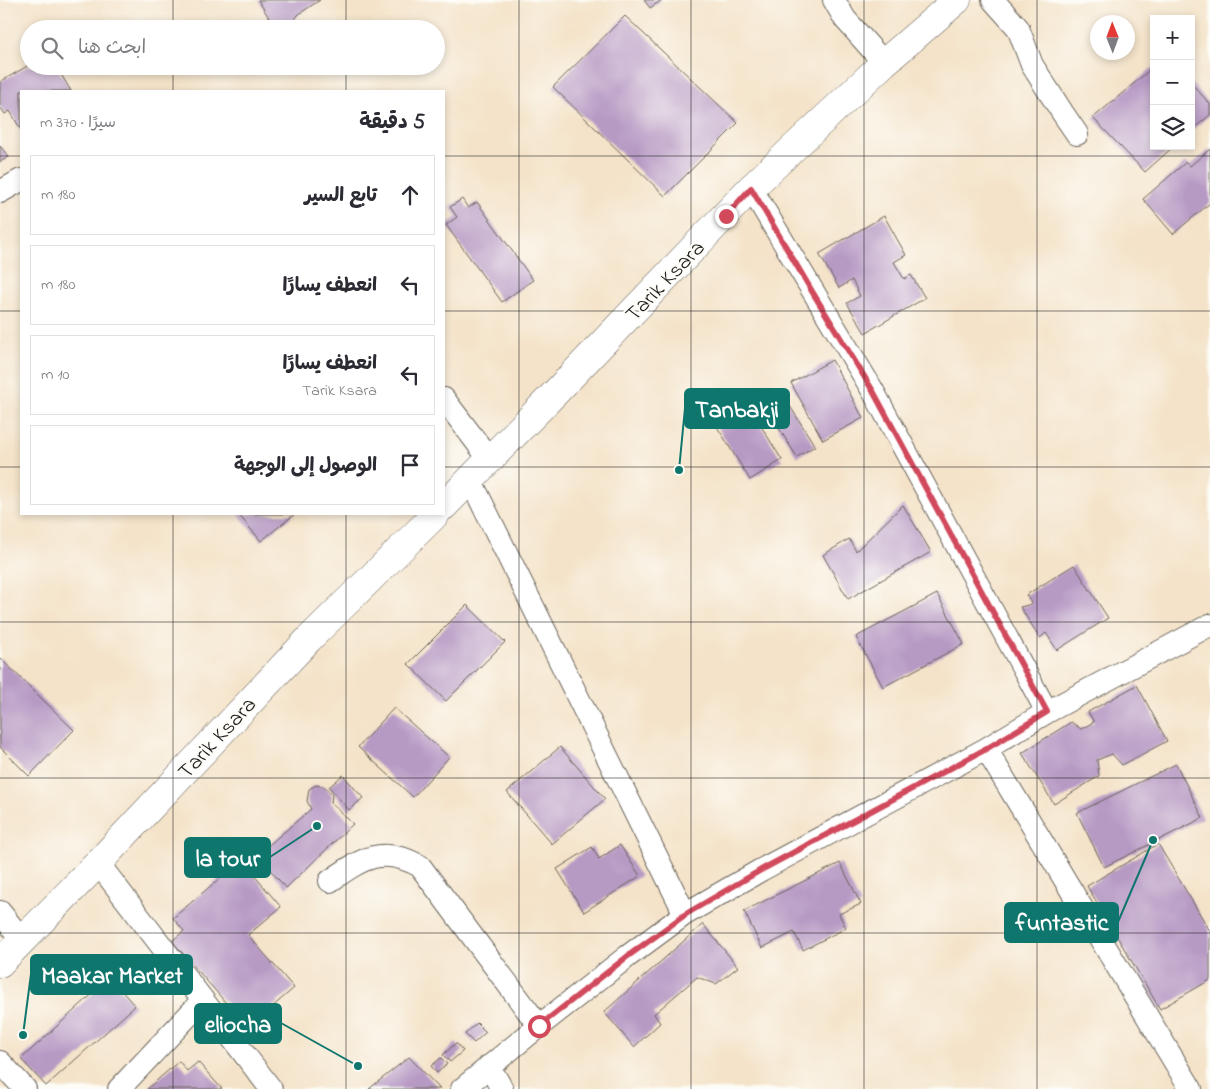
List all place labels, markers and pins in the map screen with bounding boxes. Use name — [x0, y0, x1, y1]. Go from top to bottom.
callout: Tanbakji — [685, 389, 789, 428]
callout: la tour — [185, 838, 270, 877]
callout: funtastic — [1005, 903, 1118, 942]
callout: Maakar Market — [31, 955, 192, 994]
callout: eliocha — [195, 1004, 281, 1043]

